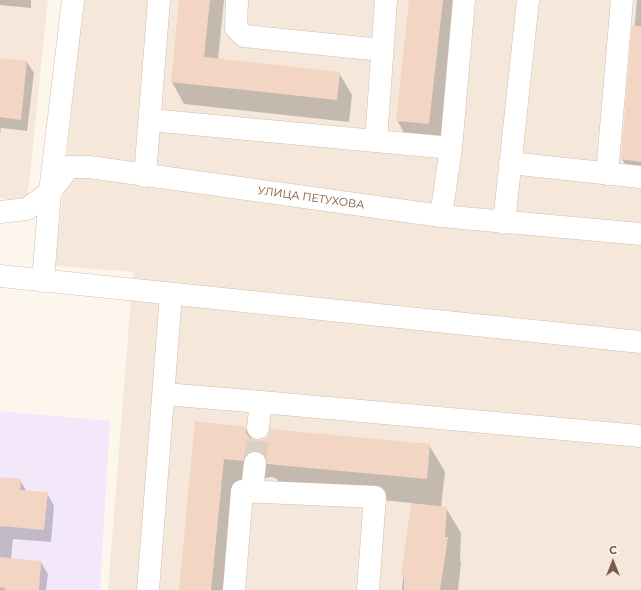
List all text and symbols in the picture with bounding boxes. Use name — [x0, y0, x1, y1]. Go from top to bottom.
street label: УЛИЦА ПЕТУХОВА — [257, 184, 365, 212]
north arrow — [593, 542, 633, 582]
text: С — [609, 543, 617, 557]

